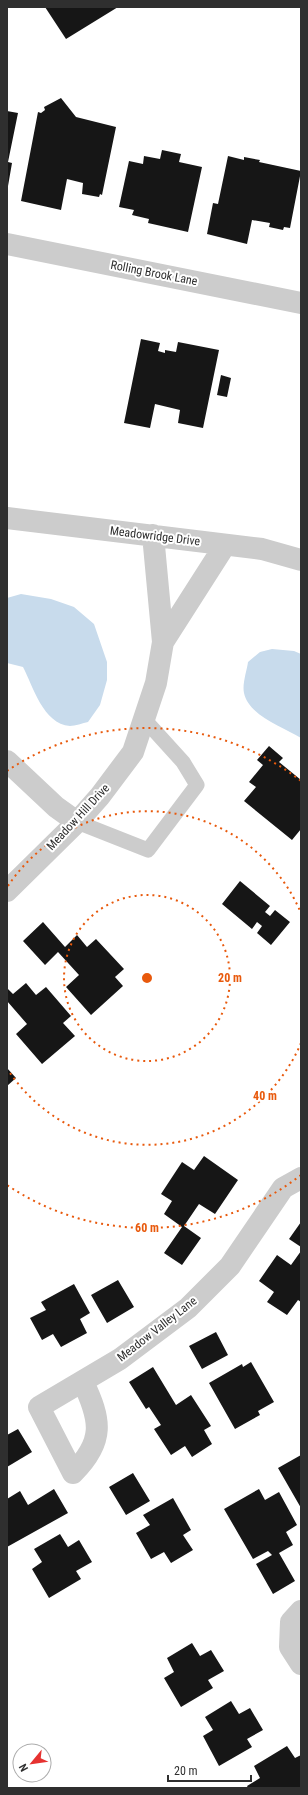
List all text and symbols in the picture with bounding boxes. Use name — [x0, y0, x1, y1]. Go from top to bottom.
street label: Rolling Brook Lane — [109, 258, 199, 288]
street label: Meadowridge Drive — [109, 524, 201, 549]
street label: Meadow Hill Drive — [44, 781, 112, 853]
centre of rings — [140, 971, 154, 985]
text: 20 m — [218, 971, 242, 985]
text: 40 m — [253, 1089, 277, 1103]
text: 60 m — [135, 1221, 159, 1235]
street label: Meadow Valley Lane — [115, 1293, 200, 1364]
north arrow — [12, 1743, 52, 1783]
scale bar — [168, 1757, 251, 1783]
text: N — [16, 1761, 31, 1774]
text: 20 m — [174, 1764, 198, 1778]

